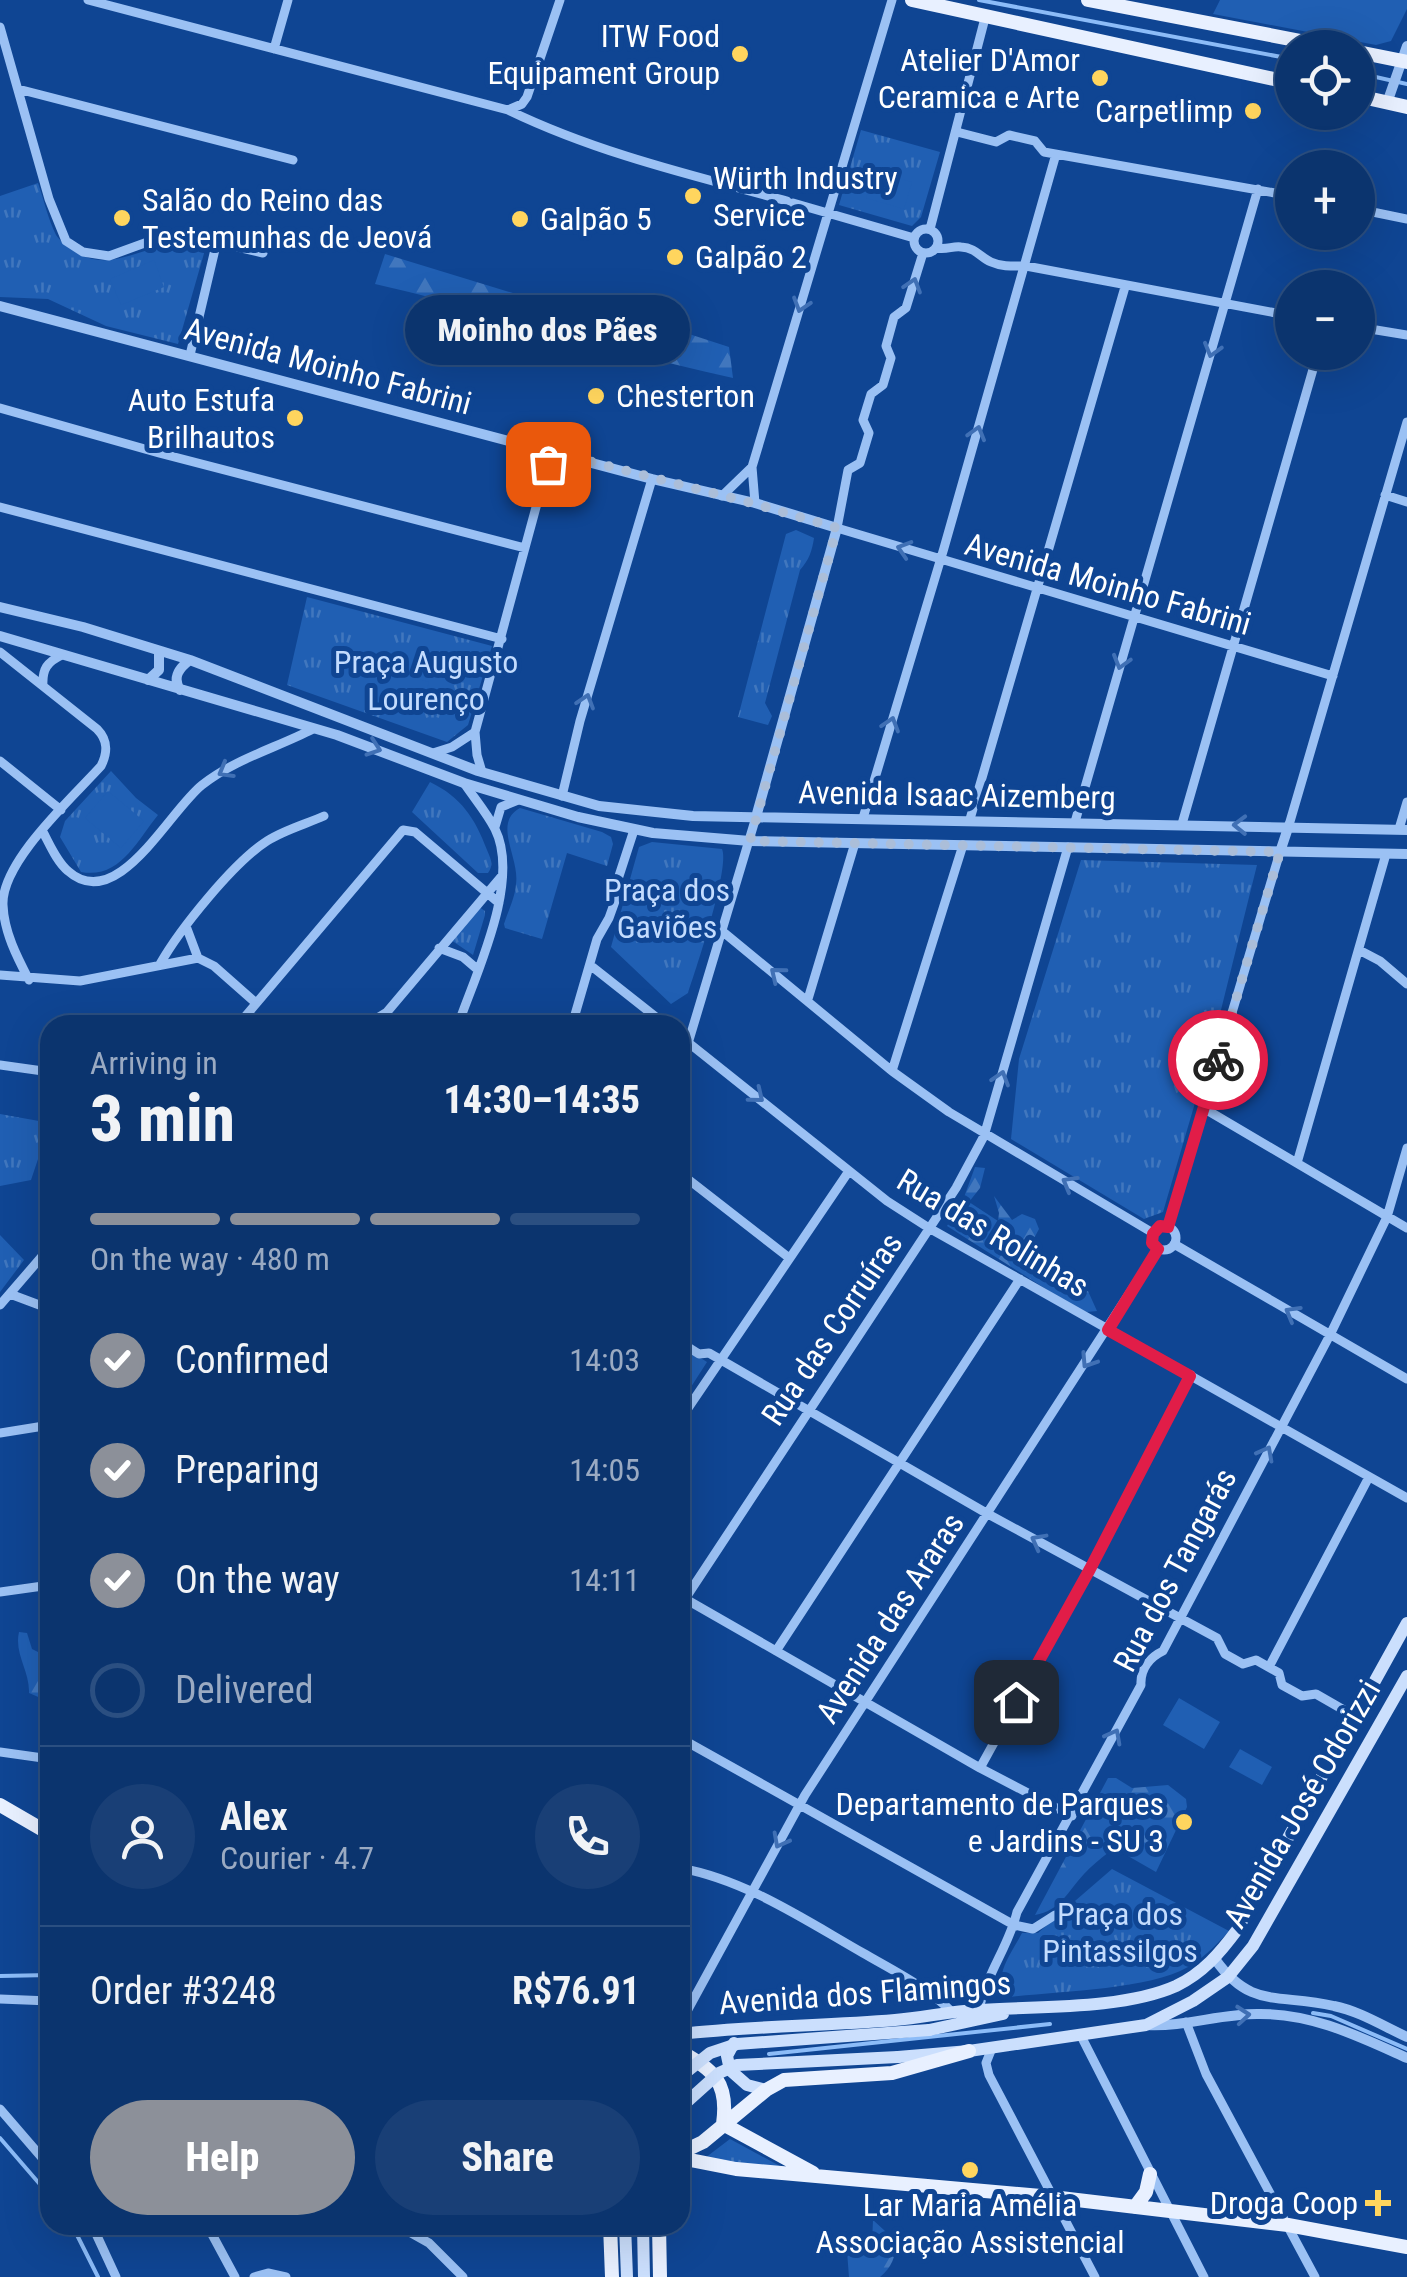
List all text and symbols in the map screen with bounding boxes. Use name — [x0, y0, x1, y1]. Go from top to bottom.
place label: ITW Food Equipament Group — [487, 17, 720, 92]
map controls — [1275, 30, 1375, 370]
button: locate — [1275, 30, 1375, 130]
place label: Atelier D'Amor Ceramica e Arte — [878, 41, 1080, 116]
marker: ITW Food Equipament Group — [729, 43, 751, 65]
marker: Atelier D'Amor Ceramica e Arte — [1089, 67, 1111, 89]
place label: Carpetlimp — [1095, 92, 1233, 130]
marker: Carpetlimp — [1242, 100, 1264, 122]
button: + — [1275, 150, 1375, 250]
place label: Würth Industry Service — [713, 159, 898, 234]
place label: Salão do Reino das Testemunhas de Jeová — [142, 181, 432, 256]
marker: Würth Industry Service — [682, 185, 704, 207]
place label: Galpão 5 — [540, 200, 652, 238]
marker: Salão do Reino das Testemunhas de Jeová — [111, 207, 133, 229]
marker: Galpão 5 — [509, 208, 531, 230]
place label: Galpão 2 — [695, 238, 807, 276]
marker: Galpão 2 — [664, 246, 686, 268]
button: − — [1275, 270, 1375, 370]
one-way arrow — [901, 278, 922, 295]
callout: Moinho dos Pães — [406, 294, 690, 364]
one-way arrow — [792, 296, 813, 313]
street label: Avenida Moinho Fabrini — [180, 309, 476, 423]
text: Moinho dos Pães — [438, 311, 657, 349]
one-way arrow — [1203, 341, 1224, 358]
place label: Chesterton — [616, 377, 755, 415]
place label: Auto Estufa Brilhautos — [128, 381, 275, 456]
marker: Chesterton — [585, 385, 607, 407]
marker: Auto Estufa Brilhautos — [284, 407, 306, 429]
pin — [506, 422, 591, 507]
one-way arrow — [965, 426, 986, 443]
icon: bag — [521, 437, 576, 492]
street label: Avenida Moinho Fabrini — [961, 525, 1255, 643]
one-way arrow — [896, 541, 913, 561]
park label: Praça Augusto Lourenço — [334, 643, 518, 718]
one-way arrow — [1112, 653, 1133, 670]
one-way arrow — [574, 693, 595, 710]
one-way arrow — [879, 717, 899, 734]
one-way arrow — [364, 736, 381, 757]
one-way arrow — [218, 759, 236, 778]
street label: Avenida Isaac Aizemberg — [798, 773, 1116, 817]
one-way arrow — [1231, 814, 1246, 836]
park label: Praça dos Gaviões — [604, 871, 730, 946]
one-way arrow — [770, 969, 788, 986]
courier — [1168, 1010, 1268, 1110]
icon: bike — [1191, 1033, 1246, 1088]
text: Arriving in — [90, 1044, 218, 1082]
one-way arrow — [989, 1070, 1010, 1087]
text: 14:30–14:35 — [443, 1078, 640, 1122]
text: 3 min — [90, 1081, 235, 1157]
one-way arrow — [746, 1084, 764, 1102]
street label: Rua das Rolinhas — [890, 1161, 1096, 1305]
one-way arrow — [1062, 1176, 1080, 1196]
street label: Rua das Corruíras — [754, 1226, 910, 1432]
text: On the way · 480 m — [90, 1240, 330, 1278]
one-way arrow — [1285, 1305, 1303, 1325]
icon: check — [90, 1333, 145, 1388]
text: Confirmed — [175, 1338, 330, 1382]
text: 14:03 — [569, 1341, 640, 1379]
one-way arrow — [1081, 1351, 1100, 1369]
icon: check — [90, 1443, 145, 1498]
one-way arrow — [1254, 1445, 1273, 1463]
text: Preparing — [175, 1448, 320, 1492]
text: 14:05 — [569, 1451, 640, 1489]
street label: Rua dos Tangarás — [1106, 1462, 1244, 1678]
street label: Avenida das Araras — [808, 1506, 972, 1730]
one-way arrow — [1030, 1533, 1048, 1553]
icon: check — [90, 1553, 145, 1608]
text: On the way — [175, 1558, 340, 1602]
text: 14:11 — [569, 1561, 640, 1599]
pin — [974, 1660, 1059, 1745]
text: Delivered — [175, 1668, 314, 1712]
street label: Avenida José Odorizzi — [1216, 1673, 1388, 1935]
icon: home — [989, 1675, 1044, 1730]
one-way arrow — [1102, 1728, 1121, 1746]
button: person — [90, 1784, 195, 1889]
button: phone — [535, 1784, 640, 1889]
place label: Departamento de Parques e Jardins - SU 3 — [836, 1785, 1164, 1860]
text: Alex — [220, 1795, 288, 1839]
marker: Departamento de Parques e Jardins - SU 3 — [1173, 1811, 1195, 1833]
one-way arrow — [772, 1830, 792, 1848]
text: Courier · 4.7 — [220, 1839, 374, 1877]
park label: Praça dos Pintassilgos — [1042, 1895, 1198, 1970]
street label: Avenida dos Flamingos — [718, 1964, 1012, 2022]
text: Order #3248 — [90, 1969, 277, 2013]
text: R$76.91 — [512, 1969, 640, 2013]
one-way arrow — [1235, 2005, 1251, 2027]
button: Help — [90, 2100, 355, 2215]
button: Share — [375, 2100, 640, 2215]
marker: Lar Maria Amélia Associação Assistencial — [959, 2159, 981, 2181]
place label: Droga Coop — [1210, 2184, 1358, 2222]
place label: Lar Maria Amélia Associação Assistencial — [815, 2186, 1125, 2261]
marker: Droga Coop — [1367, 2192, 1389, 2214]

